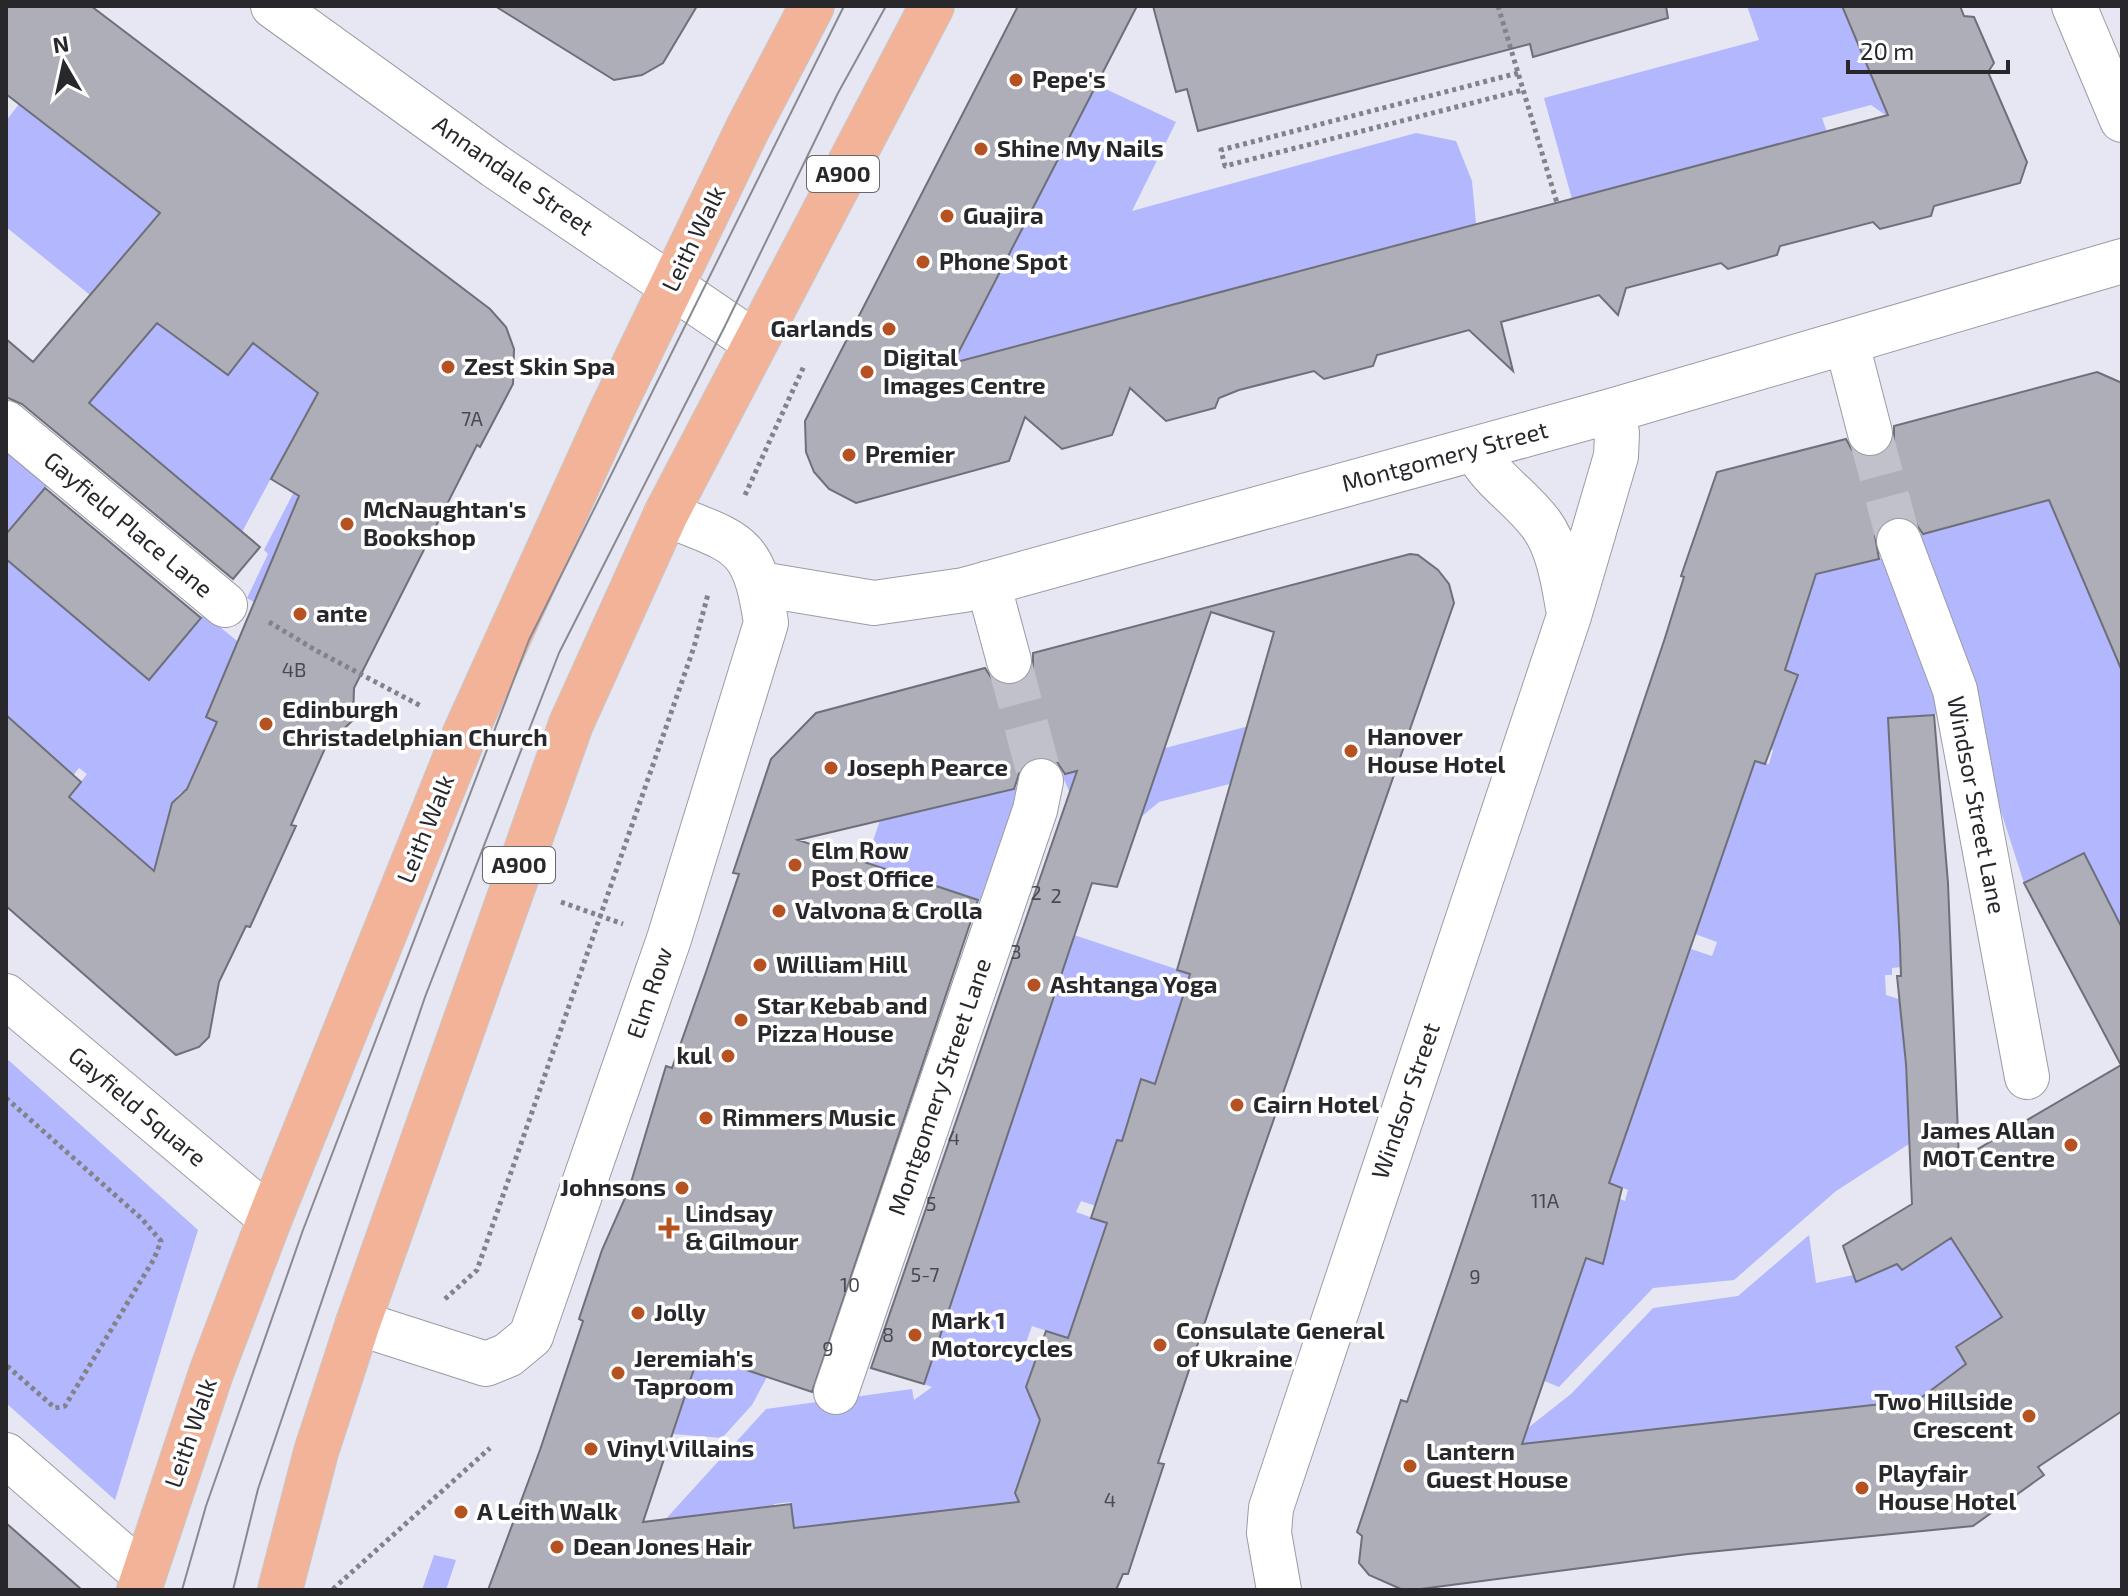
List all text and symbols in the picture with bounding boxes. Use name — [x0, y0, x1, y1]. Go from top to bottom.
north arrow — [24, 24, 104, 104]
scale bar — [1848, 24, 2008, 74]
text: N — [51, 29, 71, 57]
text: 20 m — [1860, 36, 1914, 65]
place label: Pepe's — [1032, 64, 1106, 93]
marker: Pepe's — [1007, 71, 1025, 89]
street label: Annandale Street — [428, 109, 600, 241]
place label: Shine My Nails — [997, 133, 1164, 162]
marker: Shine My Nails — [972, 140, 990, 158]
road number: A900 — [807, 156, 879, 192]
street label: Leith Walk — [655, 181, 731, 296]
place label: Guajira — [963, 200, 1044, 229]
marker: Guajira — [938, 207, 956, 225]
place label: Phone Spot — [939, 246, 1068, 275]
marker: Phone Spot — [914, 253, 932, 271]
place label: Garlands — [770, 313, 873, 342]
marker: Garlands — [880, 320, 898, 338]
place label: Digital Images Centre — [883, 342, 1046, 399]
place label: Zest Skin Spa — [464, 351, 615, 380]
marker: Zest Skin Spa — [439, 358, 457, 376]
marker: Digital Images Centre — [858, 363, 876, 381]
house number: 7A — [461, 406, 484, 430]
street label: Montgomery Street — [1338, 414, 1551, 497]
place label: Premier — [865, 439, 956, 468]
street label: Gayfield Place Lane — [39, 445, 219, 603]
marker: Premier — [840, 446, 858, 464]
place label: McNaughtan's Bookshop — [363, 494, 526, 551]
marker: McNaughtan's Bookshop — [338, 515, 356, 533]
place label: ante — [316, 598, 367, 627]
marker: ante — [291, 605, 309, 623]
house number: 4B — [282, 657, 306, 681]
street label: Windsor Street Lane — [1942, 693, 2013, 916]
place label: Edinburgh Christadelphian Church — [282, 694, 548, 751]
marker: Edinburgh Christadelphian Church — [257, 715, 275, 733]
place label: Hanover House Hotel — [1367, 721, 1505, 778]
marker: Hanover House Hotel — [1342, 742, 1360, 760]
place label: Joseph Pearce — [847, 752, 1008, 781]
marker: Joseph Pearce — [822, 759, 840, 777]
street label: Leith Walk — [390, 770, 459, 887]
place label: Elm Row Post Office — [811, 835, 934, 892]
road number: A900 — [483, 847, 555, 883]
marker: Elm Row Post Office — [786, 856, 804, 874]
house number: 2 — [1030, 880, 1042, 904]
house number: 2 — [1050, 883, 1062, 907]
place label: Valvona & Crolla — [795, 895, 983, 924]
marker: Valvona & Crolla — [770, 902, 788, 920]
house number: 3 — [1010, 939, 1022, 963]
street label: Elm Row — [619, 943, 678, 1042]
place label: William Hill — [776, 949, 908, 978]
street label: Montgomery Street Lane — [881, 954, 996, 1219]
marker: William Hill — [751, 956, 769, 974]
place label: Ashtanga Yoga — [1050, 969, 1217, 998]
marker: Ashtanga Yoga — [1025, 976, 1043, 994]
place label: Star Kebab and Pizza House — [757, 990, 928, 1047]
marker: Star Kebab and Pizza House — [732, 1011, 750, 1029]
street label: Windsor Street — [1364, 1019, 1445, 1182]
street label: Gayfield Square — [63, 1040, 213, 1172]
place label: kul — [676, 1040, 712, 1069]
marker: kul — [719, 1047, 737, 1065]
place label: Cairn Hotel — [1253, 1089, 1379, 1118]
marker: Cairn Hotel — [1228, 1096, 1246, 1114]
place label: Rimmers Music — [722, 1102, 896, 1131]
marker: Rimmers Music — [697, 1109, 715, 1127]
place label: James Allan MOT Centre — [1921, 1115, 2055, 1172]
house number: 4 — [948, 1125, 960, 1149]
marker: James Allan MOT Centre — [2062, 1136, 2080, 1154]
place label: Johnsons — [560, 1172, 666, 1201]
marker: Johnsons — [673, 1179, 691, 1197]
house number: 11A — [1531, 1188, 1560, 1212]
house number: 5 — [926, 1191, 936, 1215]
place label: Lindsay & Gilmour — [685, 1198, 799, 1255]
marker: Lindsay & Gilmour — [660, 1219, 678, 1237]
house number: 5-7 — [910, 1262, 940, 1286]
house number: 9 — [1469, 1264, 1481, 1288]
house number: 10 — [840, 1272, 860, 1296]
place label: Jolly — [654, 1297, 706, 1326]
marker: Jolly — [629, 1304, 647, 1322]
place label: Mark 1 Motorcycles — [931, 1305, 1073, 1362]
place label: Consulate General of Ukraine — [1176, 1315, 1385, 1372]
house number: 8 — [882, 1322, 894, 1346]
marker: Mark 1 Motorcycles — [906, 1326, 924, 1344]
house number: 9 — [822, 1336, 834, 1360]
marker: Consulate General of Ukraine — [1151, 1336, 1169, 1354]
place label: Jeremiah's Taproom — [634, 1343, 754, 1400]
marker: Jeremiah's Taproom — [609, 1364, 627, 1382]
street label: Leith Walk — [157, 1374, 222, 1491]
place label: Two Hillside Crescent — [1874, 1386, 2013, 1443]
marker: Two Hillside Crescent — [2020, 1407, 2038, 1425]
place label: Vinyl Villains — [607, 1433, 754, 1462]
place label: Lantern Guest House — [1426, 1436, 1568, 1493]
marker: Vinyl Villains — [582, 1440, 600, 1458]
marker: Lantern Guest House — [1401, 1457, 1419, 1475]
place label: Playfair House Hotel — [1878, 1458, 2016, 1515]
marker: Playfair House Hotel — [1853, 1479, 1871, 1497]
house number: 4 — [1104, 1487, 1116, 1511]
place label: A Leith Walk — [477, 1496, 618, 1525]
marker: A Leith Walk — [452, 1503, 470, 1521]
place label: Dean Jones Hair — [573, 1531, 753, 1560]
marker: Dean Jones Hair — [548, 1538, 566, 1556]

